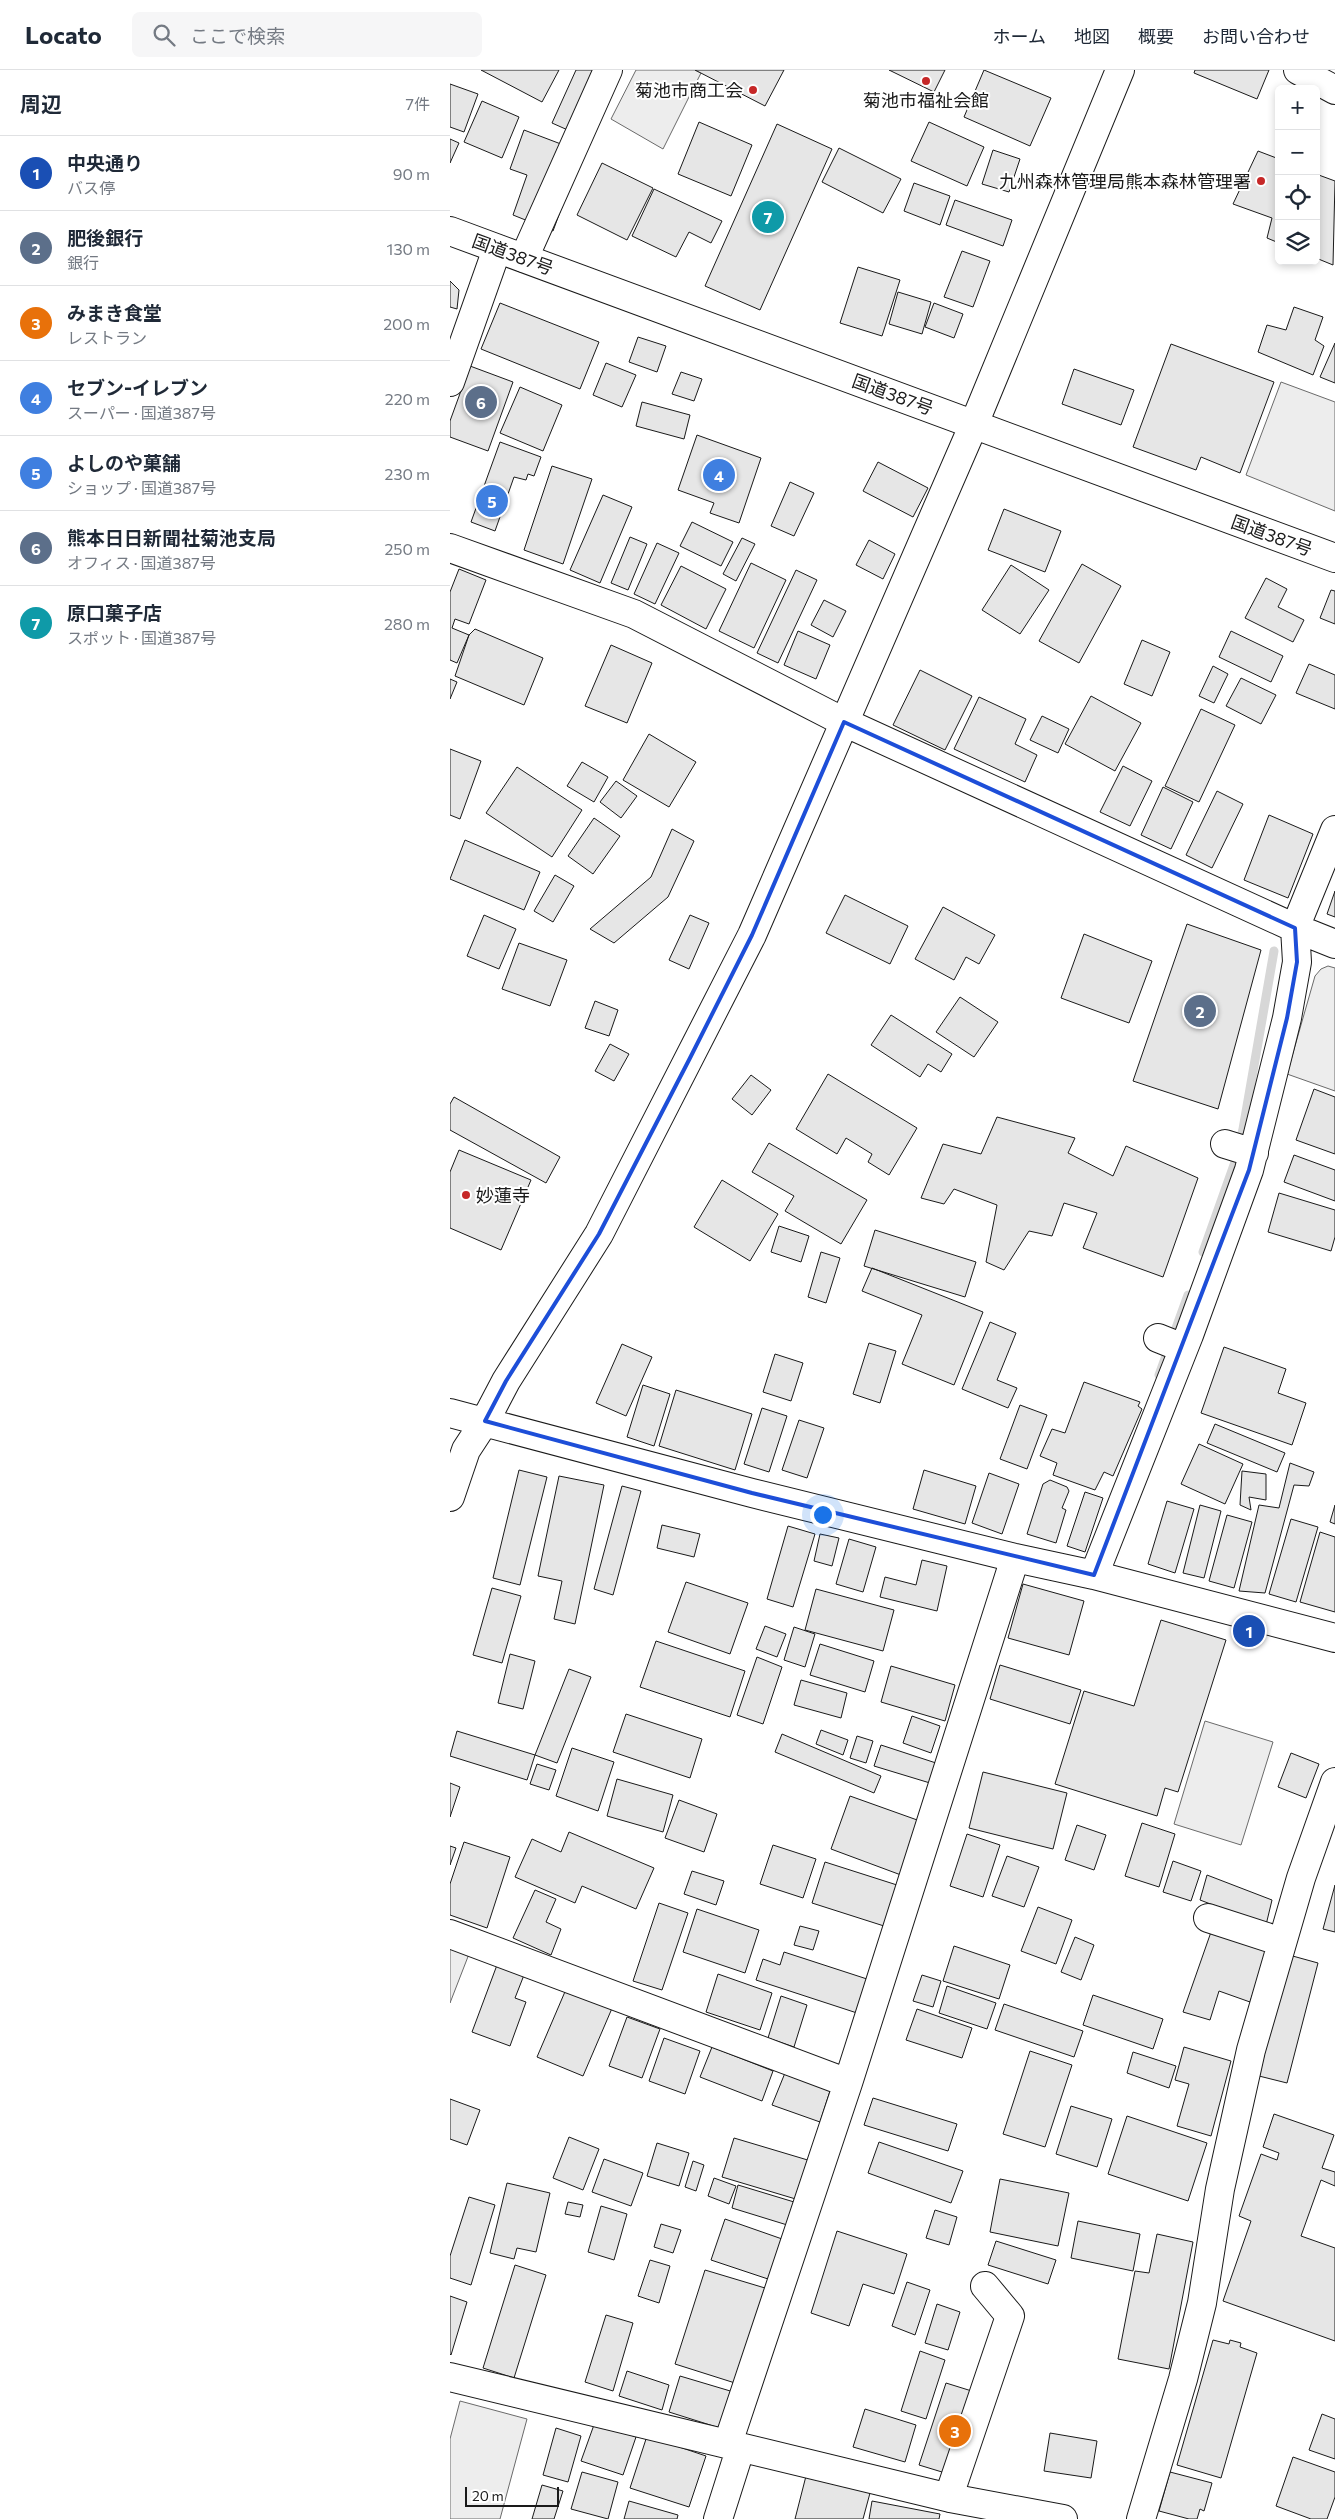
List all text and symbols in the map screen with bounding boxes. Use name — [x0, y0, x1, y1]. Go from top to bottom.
search box — [132, 12, 482, 57]
text: Locato — [25, 20, 102, 49]
icon: search — [150, 21, 178, 49]
text: ここで検索 — [190, 24, 285, 47]
text: ホーム — [993, 25, 1046, 47]
text: 地図 — [1074, 25, 1110, 47]
text: 概要 — [1138, 25, 1174, 47]
text: お問い合わせ — [1202, 25, 1310, 47]
marker: 菊池市福祉会館 — [920, 75, 932, 87]
place label: 菊池市商工会 — [635, 79, 743, 101]
marker: 菊池市商工会 — [747, 84, 759, 96]
map controls — [1275, 85, 1320, 265]
button: + — [1275, 85, 1320, 130]
place label: 菊池市福祉会館 — [863, 89, 989, 111]
text: 周辺 — [20, 91, 62, 116]
text: 7件 — [406, 94, 430, 113]
button: − — [1275, 130, 1320, 175]
text: 中央通り — [67, 151, 143, 174]
text: 1 — [32, 164, 40, 183]
text: 90 m — [393, 164, 430, 183]
place label: 九州森林管理局熊本森林管理署 — [999, 170, 1251, 192]
marker: 九州森林管理局熊本森林管理署 — [1255, 175, 1267, 187]
button: locate — [1275, 175, 1320, 220]
text: バス停 — [67, 178, 115, 197]
pin: 7 — [752, 198, 784, 236]
button: layers — [1275, 220, 1320, 265]
text: 肥後銀行 — [67, 226, 143, 249]
street label: 国道387号 — [469, 229, 557, 279]
text: 2 — [31, 239, 41, 258]
text: 130 m — [387, 239, 430, 258]
text: 銀行 — [67, 253, 99, 272]
text: みまき食堂 — [67, 301, 162, 324]
text: 3 — [31, 314, 41, 333]
text: 200 m — [383, 314, 430, 333]
text: レストラン — [67, 328, 147, 347]
street label: 国道387号 — [849, 369, 937, 419]
text: セブン-イレブン — [67, 376, 208, 399]
pin: 6 — [465, 383, 497, 421]
text: 4 — [31, 389, 41, 408]
text: 220 m — [385, 389, 430, 408]
text: スーパー · 国道387号 — [67, 403, 216, 422]
text: よしのや菓舗 — [67, 451, 181, 474]
pin: 4 — [703, 456, 735, 494]
text: 5 — [31, 464, 41, 483]
text: 230 m — [385, 464, 430, 483]
text: ショップ · 国道387号 — [67, 478, 216, 497]
pin: 5 — [476, 482, 508, 520]
street label: 国道387号 — [1228, 510, 1316, 560]
text: 熊本日日新聞社菊池支局 — [67, 526, 276, 549]
text: 6 — [31, 539, 41, 558]
text: 250 m — [384, 539, 430, 558]
text: オフィス · 国道387号 — [67, 553, 216, 572]
text: 原口菓子店 — [67, 601, 162, 624]
text: 7 — [32, 614, 40, 633]
text: 280 m — [384, 614, 430, 633]
text: スポット · 国道387号 — [67, 628, 216, 647]
pin: 2 — [1184, 992, 1216, 1030]
place label: 妙蓮寺 — [476, 1184, 530, 1206]
marker: 妙蓮寺 — [460, 1189, 472, 1201]
your location — [810, 1502, 836, 1528]
pin: 1 — [1233, 1612, 1265, 1650]
pin: 3 — [939, 2412, 971, 2450]
scale bar — [465, 2484, 559, 2507]
text: 20 m — [472, 2487, 504, 2504]

